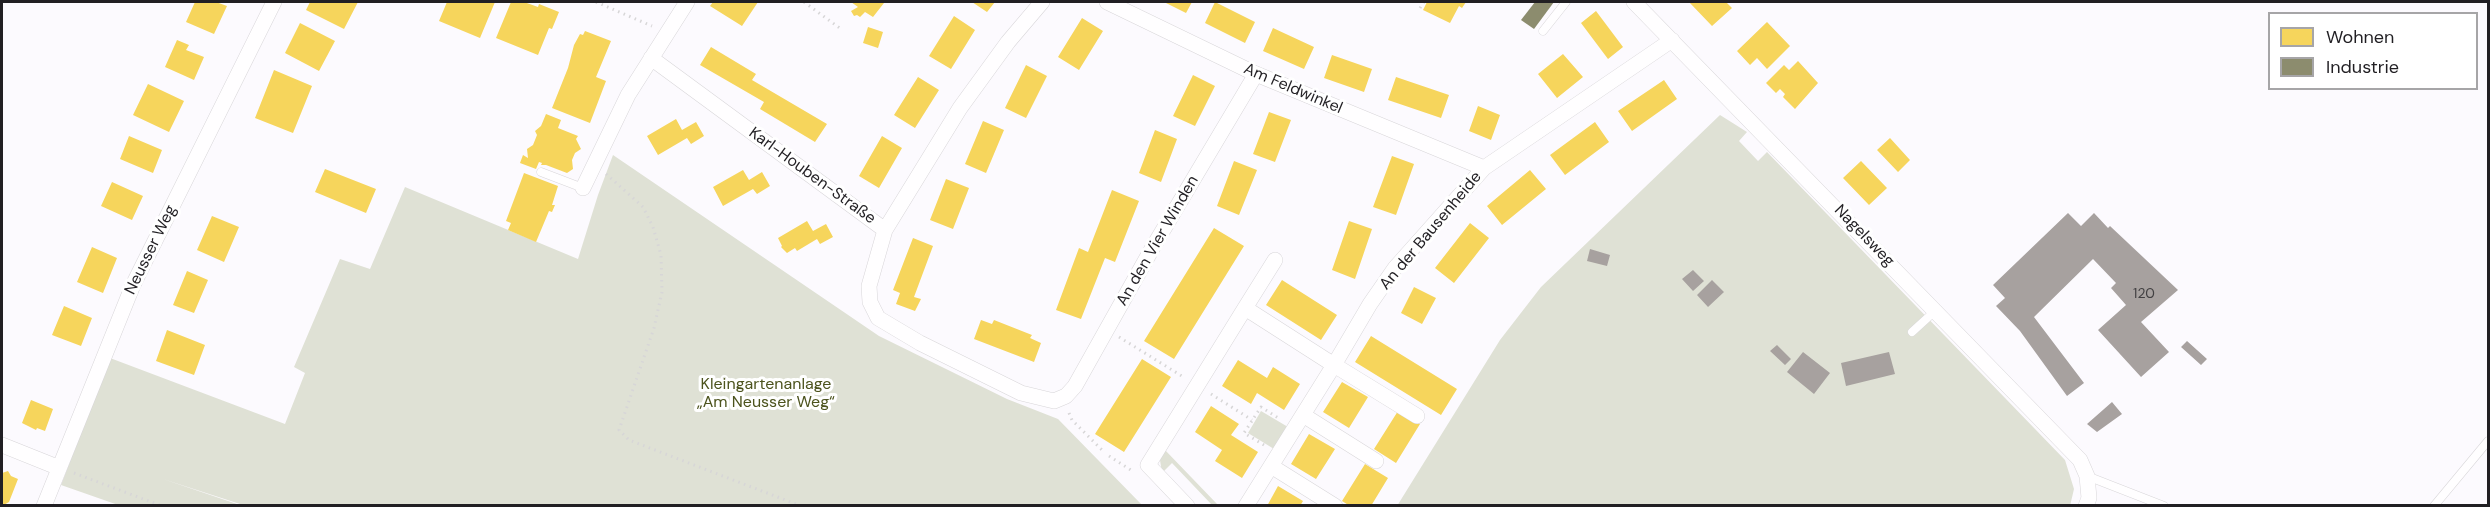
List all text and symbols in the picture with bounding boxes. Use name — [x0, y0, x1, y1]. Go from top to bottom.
legend — [2268, 12, 2478, 90]
text: Wohnen — [2326, 25, 2394, 49]
text: Industrie — [2326, 55, 2399, 79]
street label: Am Feldwinkel — [1241, 60, 1345, 118]
street label: Karl-Houben-Straße — [745, 124, 879, 228]
street label: An der Bausenheide — [1376, 168, 1486, 294]
street label: An den Vier Winden — [1113, 172, 1203, 310]
street label: Nagelsweg — [1830, 201, 1898, 271]
street label: Neusser Weg — [121, 202, 181, 298]
house number: 120 — [2133, 286, 2155, 302]
park label: Kleingartenanlage „Am Neusser Weg“ — [697, 375, 835, 413]

